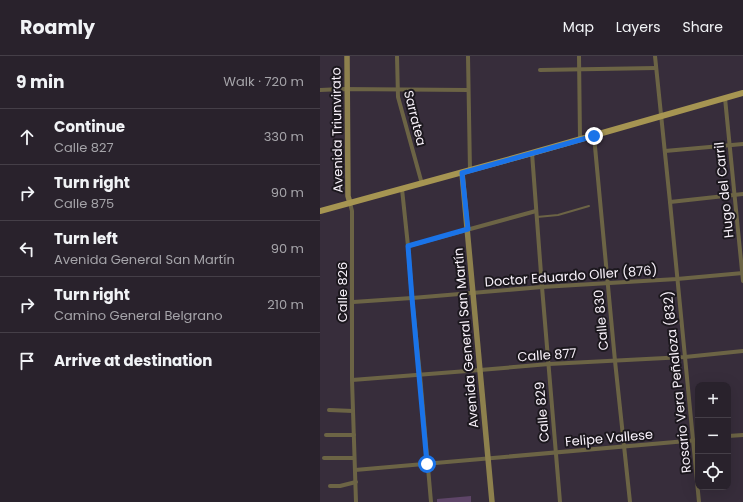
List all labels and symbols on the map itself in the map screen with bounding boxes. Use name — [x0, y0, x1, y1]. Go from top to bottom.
street label: Avenida Triunvirato — [326, 67, 348, 193]
street label: Sarratea — [399, 88, 431, 148]
route end — [585, 127, 603, 145]
street label: Hugo del Carril — [710, 141, 738, 239]
street label: Avenida General San Martín — [449, 247, 483, 429]
street label: Doctor Eduardo Oller (876) — [484, 260, 658, 292]
street label: Calle 826 — [333, 262, 352, 322]
street label: Calle 830 — [589, 289, 613, 351]
street label: Rosario Vera Peñaloza (832) — [658, 290, 696, 474]
street label: Calle 877 — [517, 343, 577, 367]
street label: Calle 829 — [530, 381, 554, 443]
street label: Felipe Vallese — [564, 425, 654, 451]
route start — [418, 455, 436, 473]

